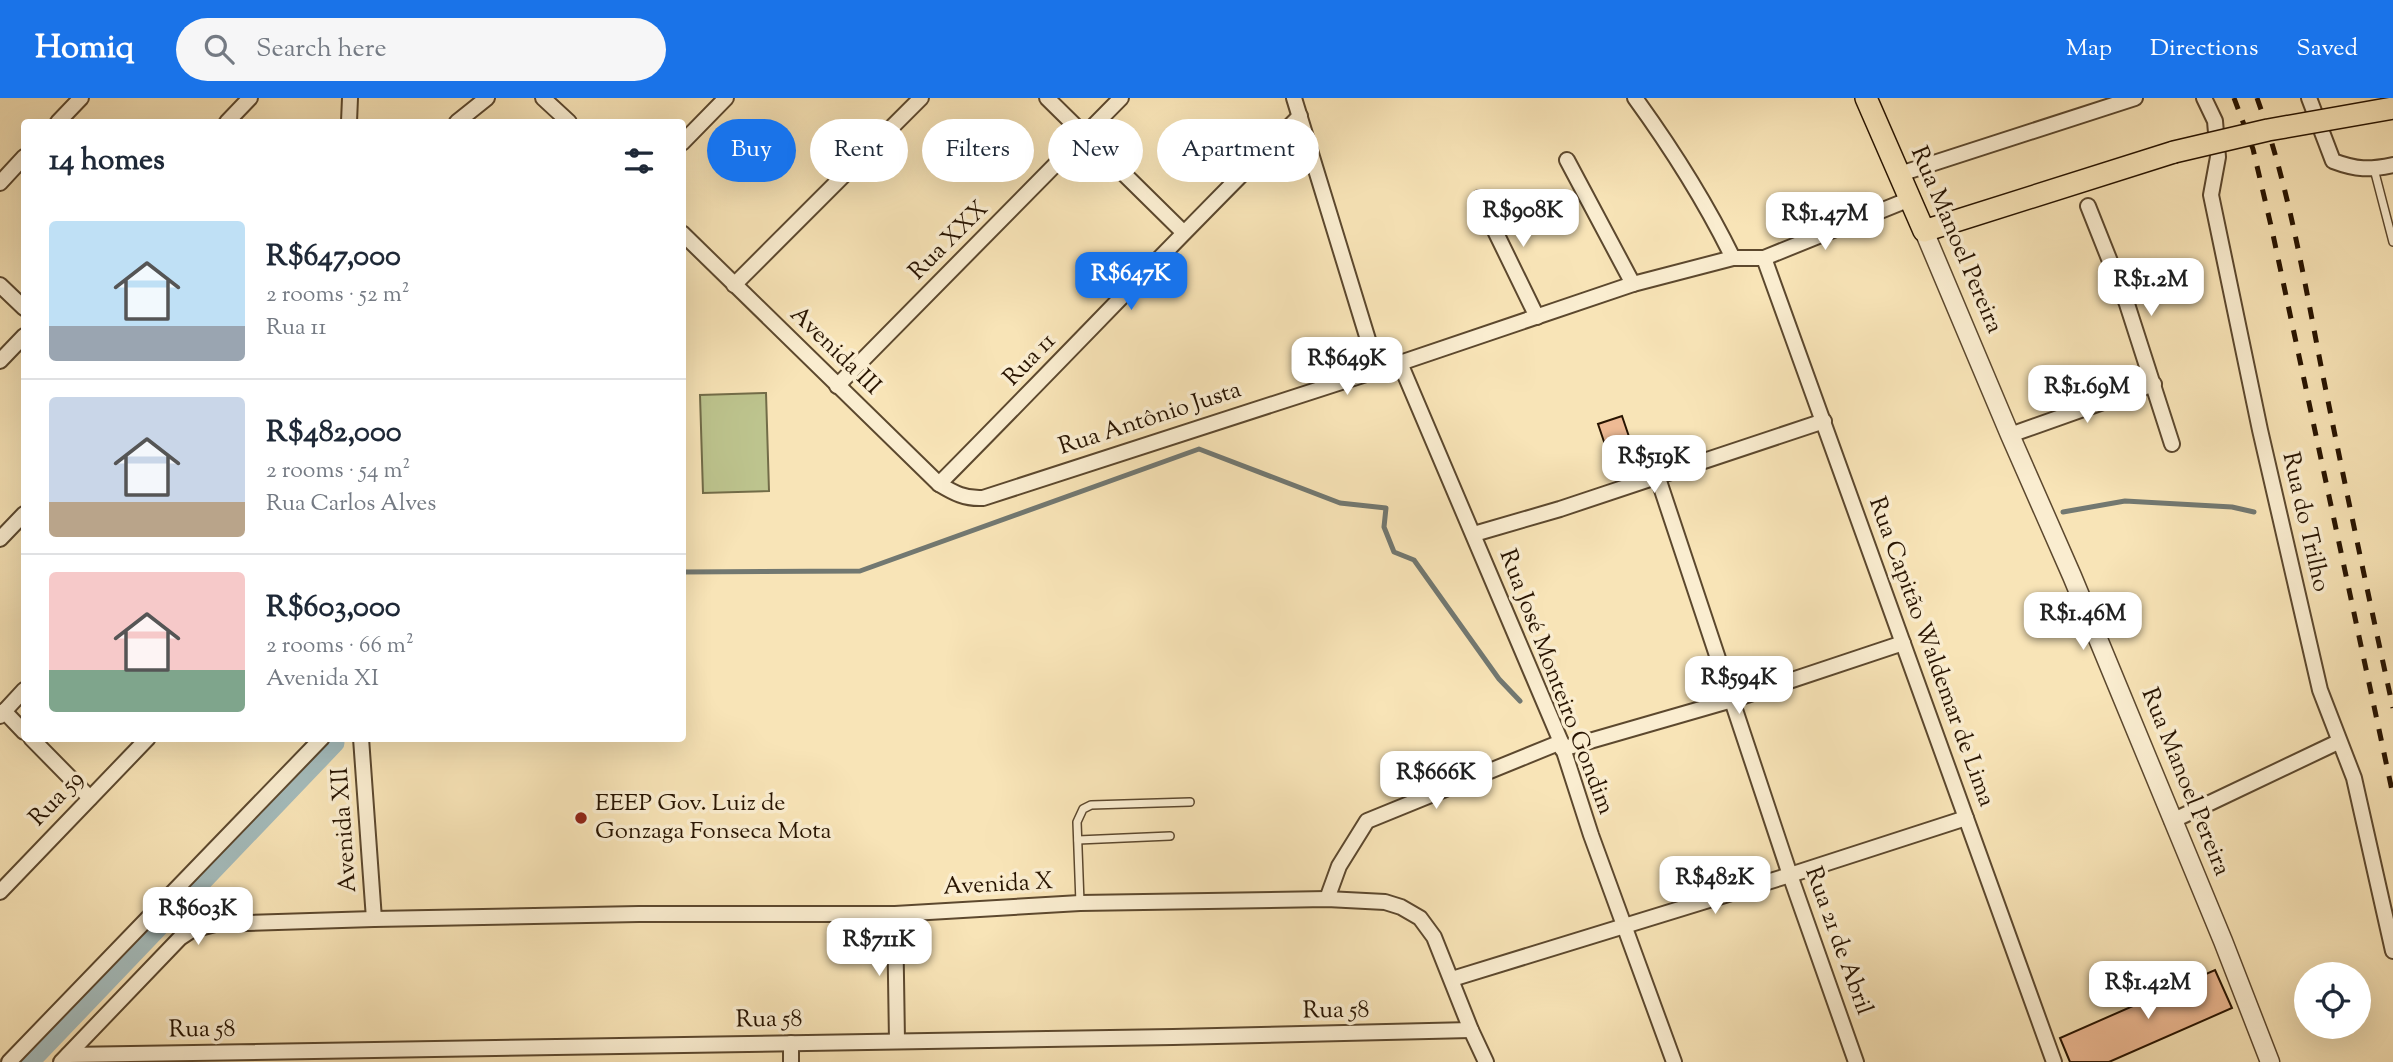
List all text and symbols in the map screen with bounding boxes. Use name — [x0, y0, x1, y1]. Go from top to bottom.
search box — [176, 18, 666, 81]
text: Homiq — [35, 25, 134, 73]
icon: search — [200, 30, 238, 68]
text: Search here — [256, 31, 387, 68]
text: Map — [2066, 32, 2112, 66]
text: Directions — [2150, 32, 2258, 66]
text: Saved — [2296, 32, 2358, 66]
chip: Buy — [707, 119, 796, 182]
chip: Rent — [810, 119, 908, 182]
chip: Filters — [922, 119, 1034, 182]
chip: New — [1048, 119, 1143, 182]
chip: Apartment — [1157, 119, 1319, 182]
text: 14 homes — [49, 140, 165, 183]
street label: Rua Manoel Pereira — [1901, 141, 2011, 339]
icon: filters — [620, 142, 658, 180]
pin: R$908K — [1466, 190, 1580, 249]
pin: R$1.47M — [1760, 192, 1890, 252]
street label: Rua XXX — [901, 193, 997, 289]
text: R$908K — [1483, 195, 1563, 228]
text: R$1.47M — [1782, 198, 1868, 231]
text: R$647,000 — [266, 236, 401, 279]
icon: home — [105, 249, 189, 333]
pin: R$647K — [1074, 252, 1188, 312]
text: R$647K — [1091, 258, 1171, 291]
pin: R$1.2M — [2094, 258, 2208, 318]
text: R$1.2M — [2114, 264, 2188, 297]
text: 2 rooms · 52 m² — [266, 279, 409, 312]
street label: Avenida III — [782, 299, 888, 403]
text: Rua 11 — [266, 312, 326, 345]
street label: Rua 11 — [996, 326, 1064, 394]
pin: R$649K — [1290, 338, 1404, 397]
text: R$649K — [1308, 343, 1386, 376]
pin: R$1.69M — [2022, 366, 2152, 425]
text: R$1.69M — [2044, 371, 2130, 404]
street label: Rua Antônio Justa — [1054, 373, 1246, 465]
text: R$482,000 — [266, 412, 402, 455]
icon: home — [105, 425, 189, 509]
pin: R$519K — [1597, 436, 1711, 495]
text: R$519K — [1618, 441, 1690, 474]
street label: Rua do Trilho — [2272, 449, 2338, 595]
text: 2 rooms · 54 m² — [266, 455, 410, 488]
text: Rua Carlos Alves — [266, 488, 436, 521]
street label: Rua Capitão Waldemar de Lima — [1859, 492, 2003, 812]
street label: Rua José Monteiro Gondim — [1490, 545, 1622, 820]
text: R$603,000 — [266, 587, 401, 630]
pin: R$1.46M — [2018, 592, 2148, 652]
text: R$1.46M — [2040, 598, 2126, 631]
icon: home — [105, 600, 189, 684]
text: 2 rooms · 66 m² — [266, 630, 414, 663]
pin: R$594K — [1682, 656, 1796, 716]
text: R$594K — [1701, 662, 1777, 695]
text: Avenida XI — [266, 663, 379, 696]
street label: Rua Manoel Pereira — [2132, 683, 2238, 881]
pin: R$666K — [1379, 752, 1493, 811]
text: R$666K — [1396, 757, 1476, 790]
street label: Rua 59 — [22, 763, 92, 835]
street label: Avenida XII — [324, 766, 366, 894]
place label: EEEP Gov. Luiz de Gonzaga Fonseca Mota — [595, 787, 832, 849]
marker: EEEP Gov. Luiz de Gonzaga Fonseca Mota — [573, 810, 589, 826]
pin: R$482K — [1658, 856, 1772, 916]
text: R$482K — [1675, 862, 1755, 895]
street label: Rua 21 de Abril — [1795, 862, 1881, 1020]
street label: Avenida X — [942, 865, 1054, 905]
pin: R$603K — [141, 888, 255, 947]
text: R$603K — [159, 893, 237, 926]
pin: R$711K — [822, 918, 936, 978]
text: R$711K — [843, 924, 915, 957]
pin: R$1.42M — [2083, 962, 2213, 1021]
map controls — [2294, 962, 2371, 1039]
button: locate — [2294, 962, 2371, 1039]
text: R$1.42M — [2105, 967, 2191, 1000]
street label: Rua 58 — [1302, 993, 1370, 1029]
street label: Rua 58 — [735, 1002, 803, 1038]
street label: Rua 58 — [168, 1012, 236, 1048]

